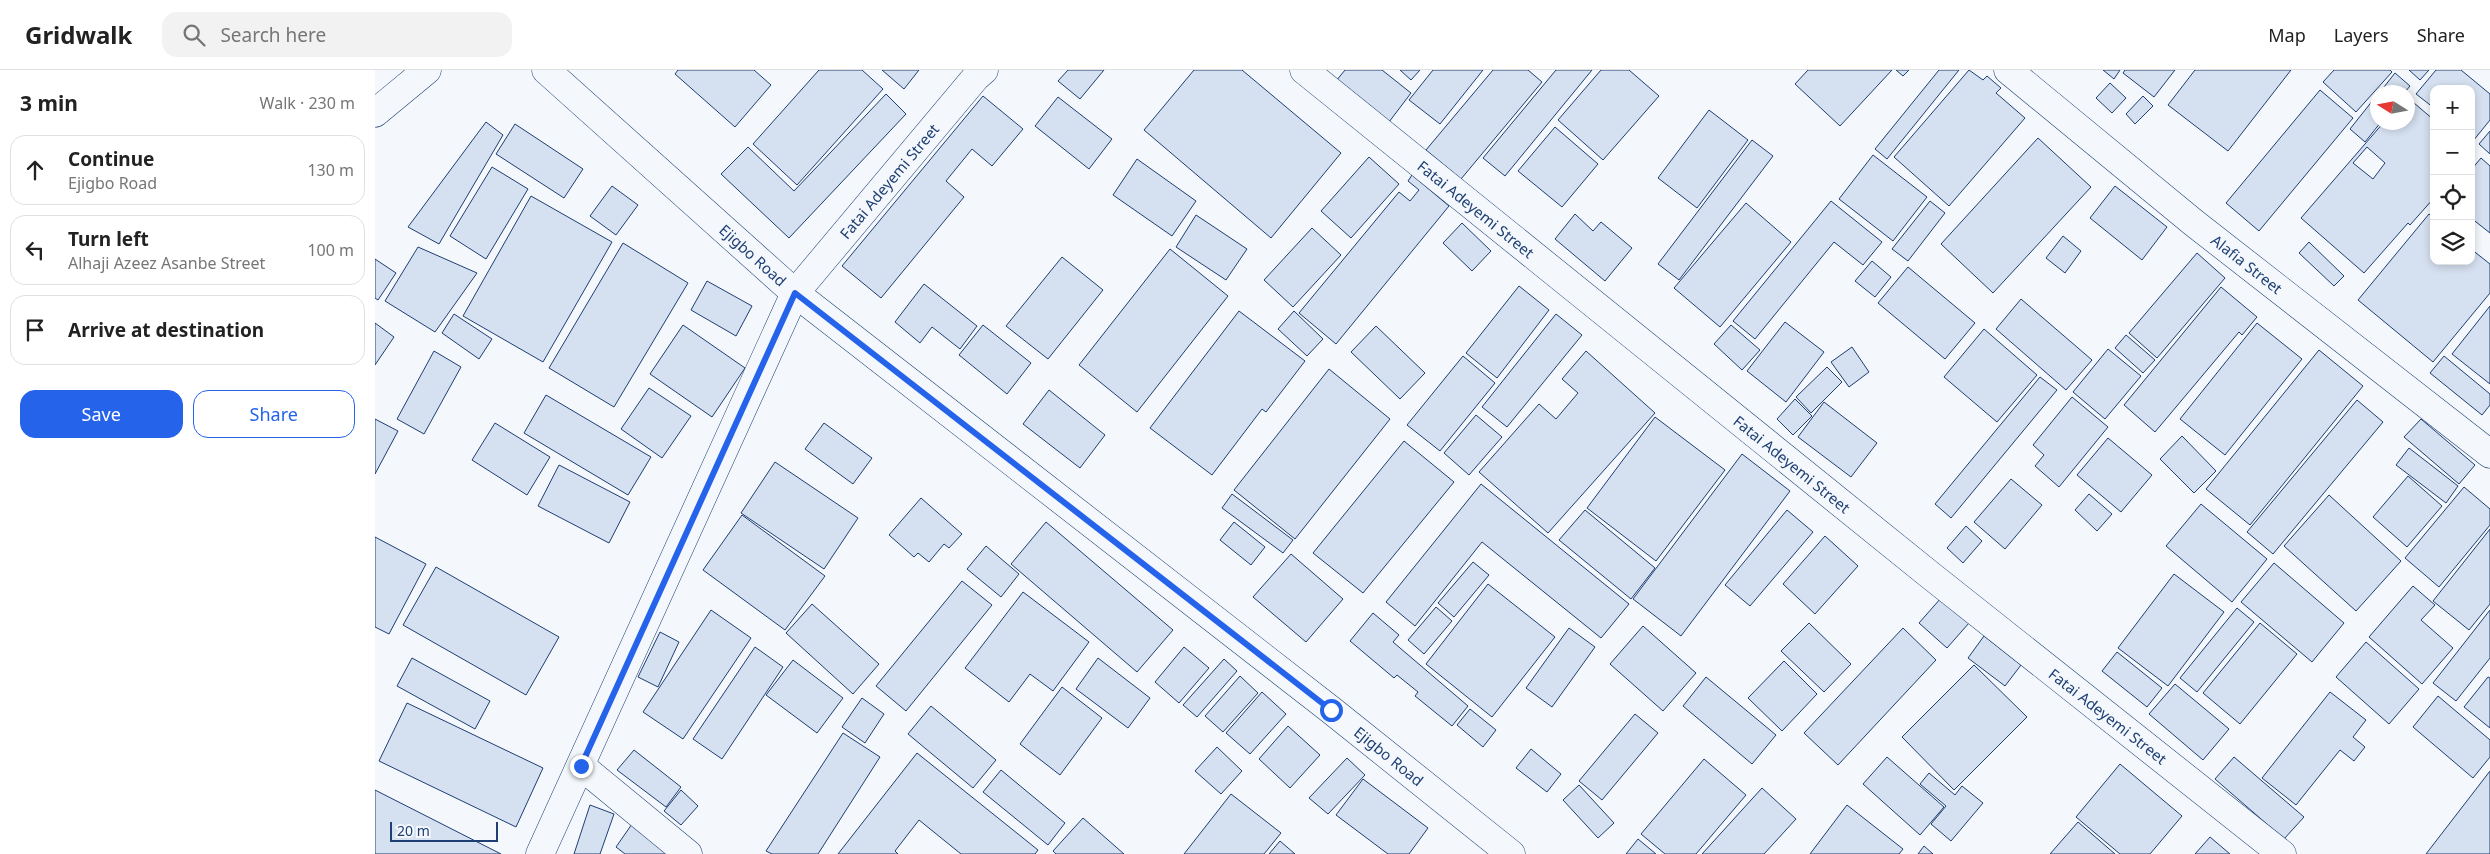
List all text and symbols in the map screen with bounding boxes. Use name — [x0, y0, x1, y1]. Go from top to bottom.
search box — [162, 12, 512, 57]
text: Gridwalk — [25, 18, 132, 51]
icon: search — [180, 21, 208, 49]
text: Search here — [220, 22, 326, 48]
text: Map — [2268, 23, 2306, 47]
text: Layers — [2334, 23, 2389, 47]
text: Share — [2417, 23, 2465, 47]
north arrow — [2370, 85, 2415, 130]
map controls — [2430, 85, 2475, 265]
button: + — [2430, 85, 2475, 130]
text: 3 min — [20, 89, 78, 117]
text: Walk · 230 m — [260, 92, 355, 114]
street label: Fatai Adeyemi Street — [835, 119, 943, 243]
button: − — [2430, 130, 2475, 175]
text: Continue — [68, 146, 154, 172]
icon: ahead — [21, 156, 49, 184]
street label: Fatai Adeyemi Street — [1414, 156, 1539, 263]
text: 130 m — [307, 159, 354, 181]
text: Ejigbo Road — [68, 172, 157, 194]
button: locate — [2430, 175, 2475, 220]
street label: Ejigbo Road — [715, 220, 791, 290]
button: layers — [2430, 220, 2475, 265]
text: Turn left — [68, 226, 149, 252]
street label: Alafia Street — [2207, 230, 2287, 298]
icon: left — [21, 236, 49, 264]
text: 100 m — [307, 239, 354, 261]
text: Alhaji Azeez Asanbe Street — [68, 252, 265, 274]
icon: arrive — [21, 316, 49, 344]
text: Arrive at destination — [68, 317, 264, 343]
button: Save — [20, 390, 183, 438]
button: Share — [193, 390, 355, 438]
street label: Fatai Adeyemi Street — [1730, 411, 1855, 518]
street label: Fatai Adeyemi Street — [2045, 664, 2172, 769]
route start — [1320, 699, 1343, 722]
street label: Ejigbo Road — [1350, 722, 1428, 790]
route end — [570, 755, 593, 778]
scale bar — [390, 819, 497, 842]
text: 20 m — [397, 821, 430, 840]

